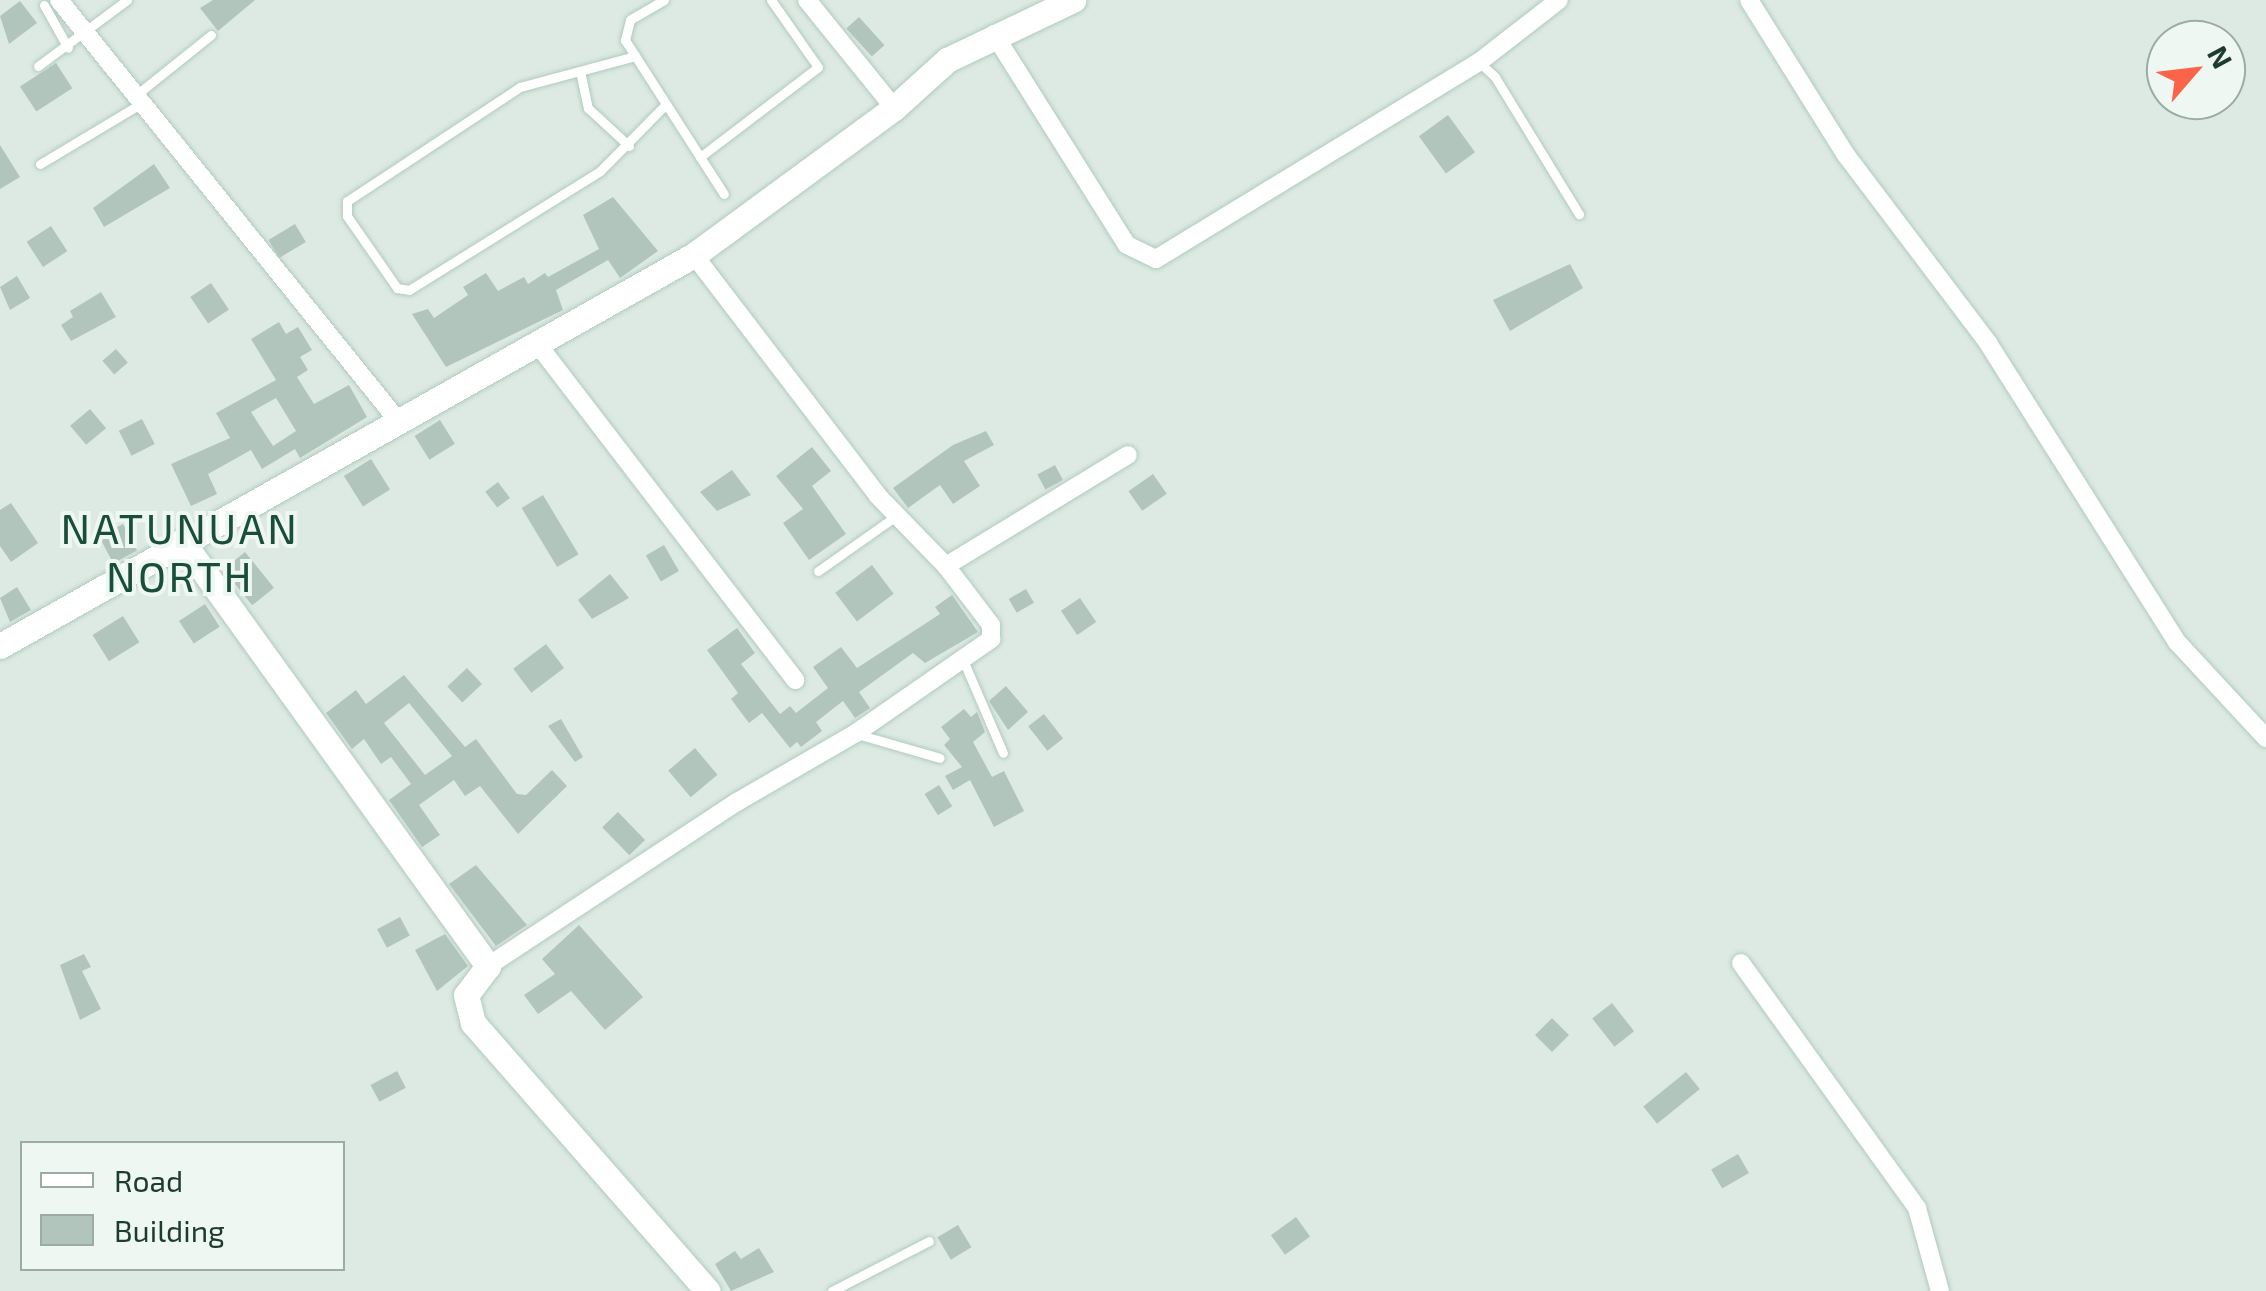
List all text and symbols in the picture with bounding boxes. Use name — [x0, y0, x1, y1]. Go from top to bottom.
north arrow — [2146, 20, 2246, 120]
text: N — [2201, 40, 2240, 74]
district label: NATUNUAN NORTH — [61, 502, 299, 600]
legend — [20, 1141, 345, 1271]
text: Road — [114, 1162, 183, 1198]
text: Building — [114, 1212, 225, 1248]

